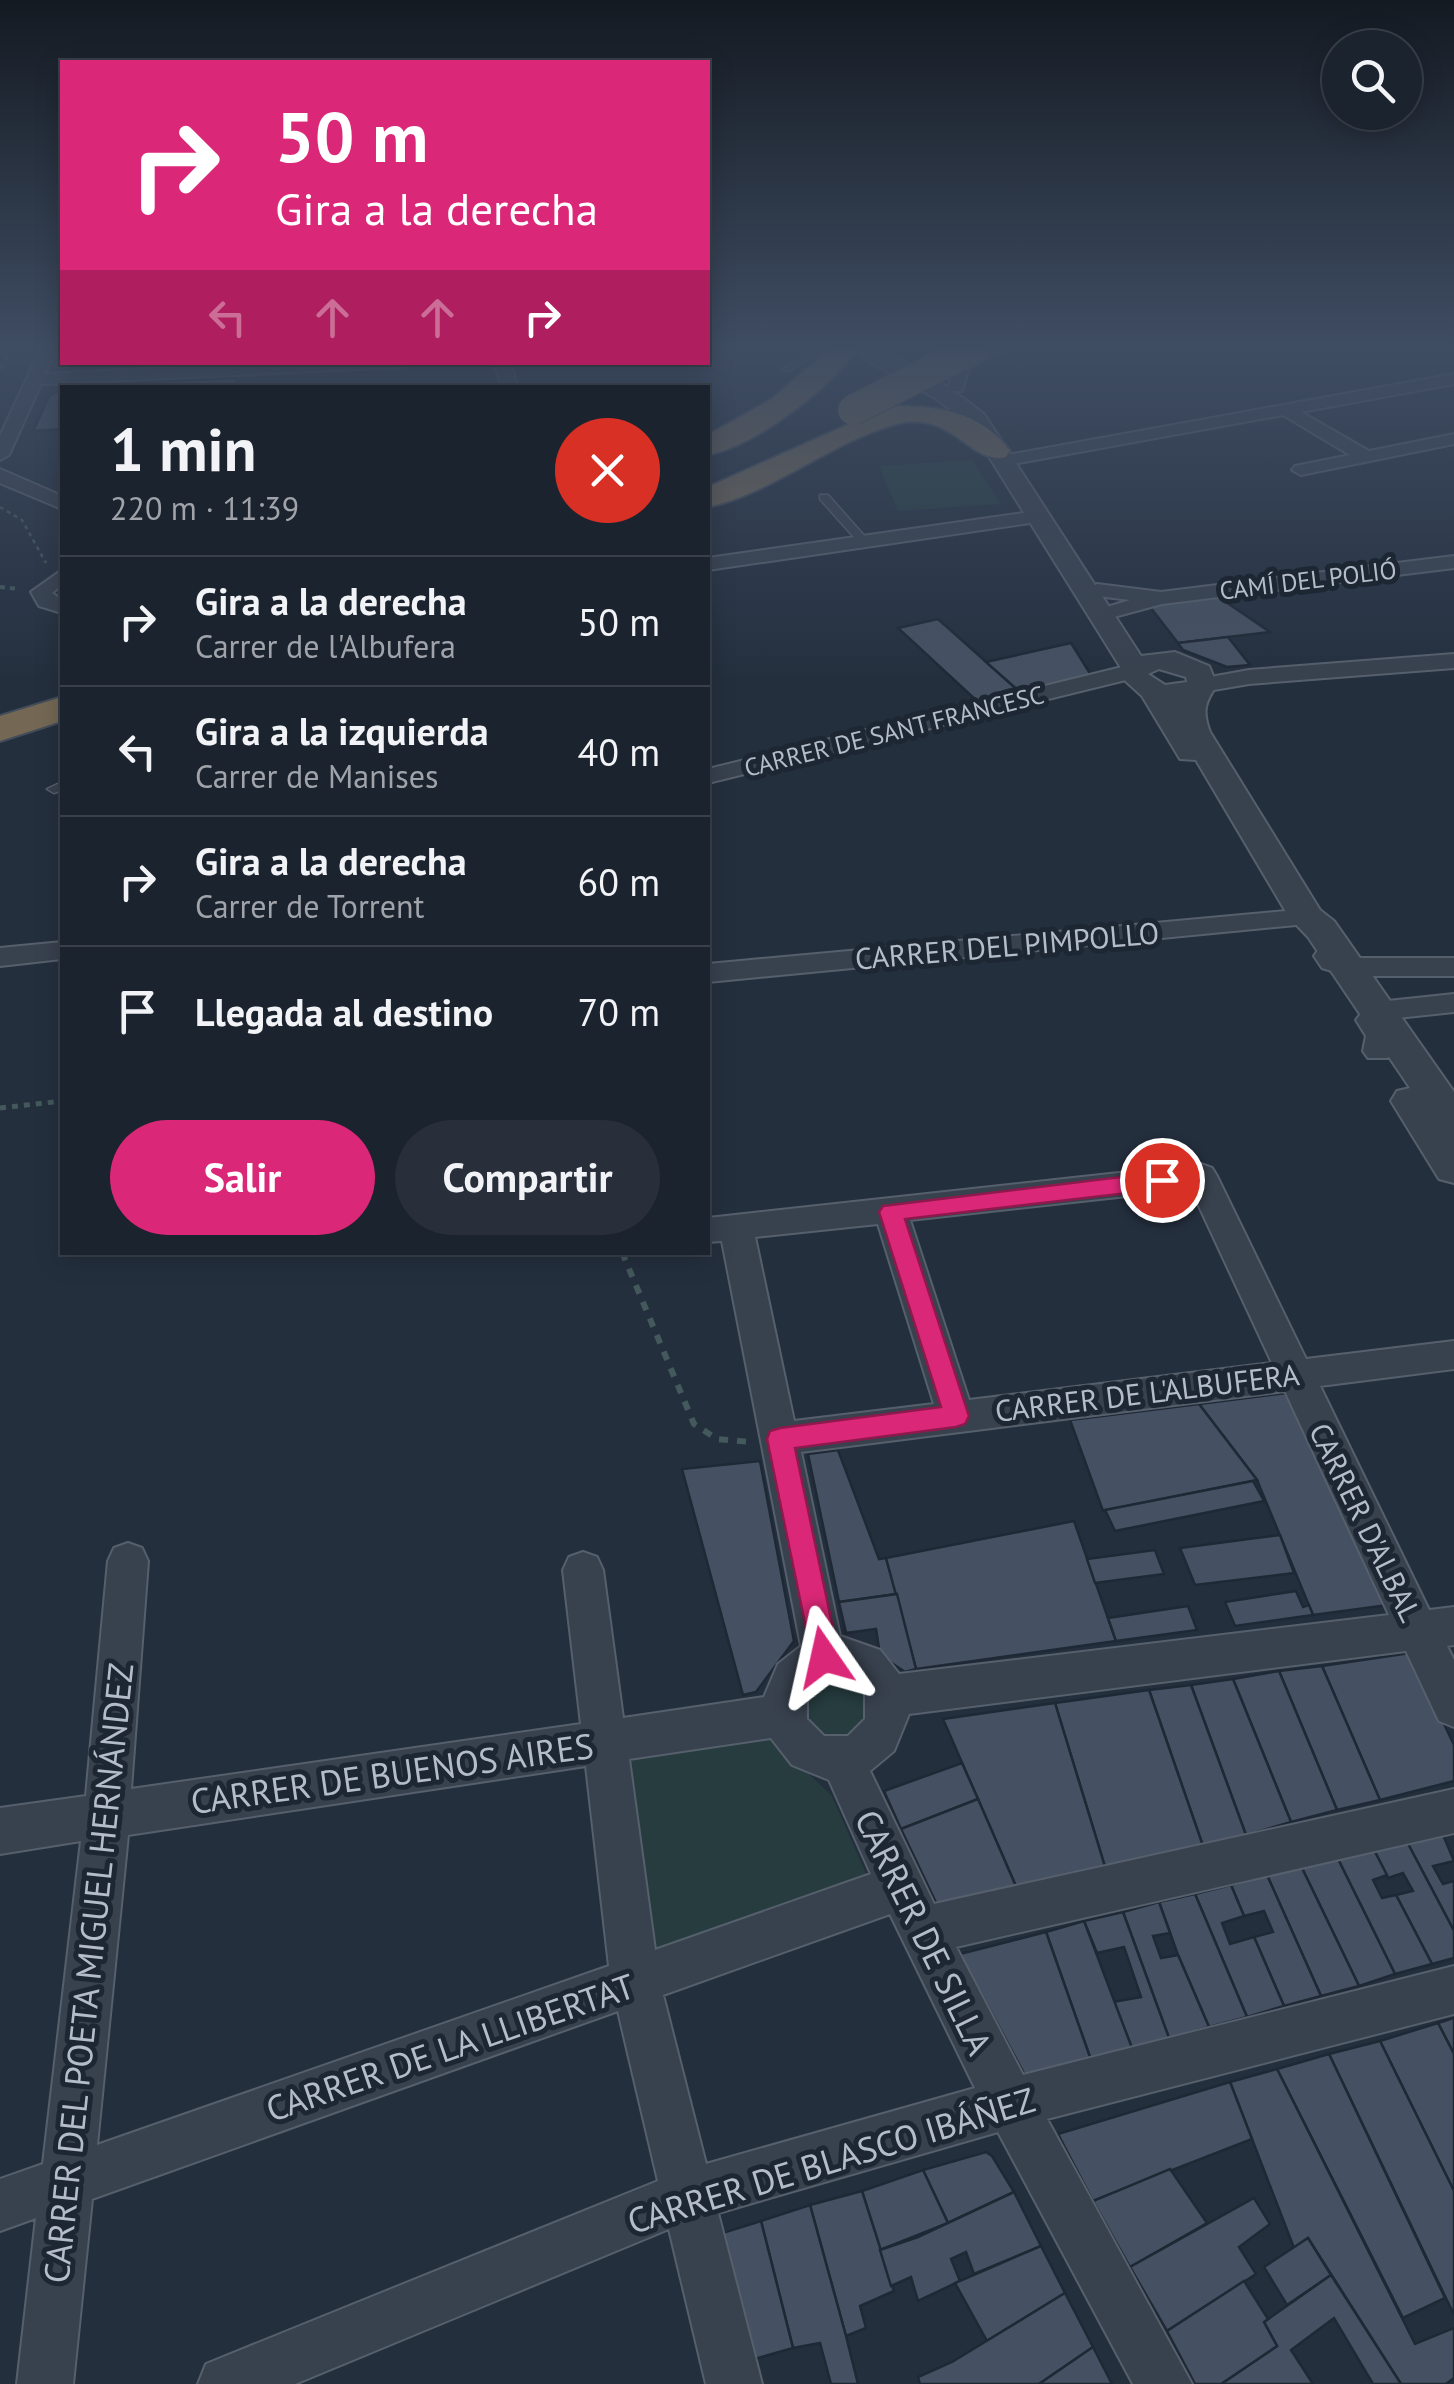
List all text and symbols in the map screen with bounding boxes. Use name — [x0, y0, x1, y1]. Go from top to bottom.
map controls — [1322, 30, 1422, 130]
button: search — [1322, 30, 1422, 130]
text: 50 m — [275, 91, 428, 181]
icon: right — [110, 100, 240, 230]
text: Gira a la derecha — [275, 179, 598, 237]
icon: left — [200, 290, 255, 345]
icon: ahead — [305, 290, 360, 345]
icon: ahead — [410, 290, 465, 345]
icon: right — [515, 290, 570, 345]
text: 1 min — [110, 410, 256, 488]
button: close — [555, 418, 660, 523]
text: 220 m · 11:39 — [110, 487, 299, 529]
street label: CAMÍ DEL POLIÓ — [1218, 553, 1398, 607]
text: Gira a la derecha — [195, 576, 467, 625]
icon: right — [110, 594, 165, 649]
text: 50 m — [578, 597, 660, 646]
text: Carrer de l'Albufera — [195, 625, 456, 667]
street label: CARRER DE SANT FRANCESC — [741, 678, 1047, 784]
text: Gira a la izquierda — [195, 706, 489, 755]
icon: left — [110, 724, 165, 779]
text: 40 m — [578, 727, 660, 776]
text: Carrer de Manises — [195, 755, 439, 797]
text: Gira a la derecha — [195, 836, 467, 885]
icon: right — [110, 854, 165, 909]
text: 60 m — [578, 857, 660, 906]
text: Carrer de Torrent — [195, 885, 424, 927]
street label: CARRER DEL PIMPOLLO — [853, 912, 1161, 978]
icon: arrive — [110, 984, 165, 1039]
text: Llegada al destino — [195, 987, 493, 1036]
text: 70 m — [578, 987, 660, 1036]
button: Salir — [110, 1120, 375, 1235]
button: Compartir — [395, 1120, 660, 1235]
pin — [1120, 1138, 1205, 1223]
icon: arrive — [1135, 1153, 1190, 1208]
street label: CARRER DE L'ALBUFERA — [993, 1354, 1302, 1430]
street label: CARRER D'ALBAL — [1301, 1416, 1431, 1628]
position arrow — [772, 1605, 876, 1709]
street label: CARRER DEL POETA MIGUEL HERNÁNDEZ — [33, 1661, 143, 2285]
street label: CARRER DE BUENOS AIRES — [188, 1722, 596, 1824]
street label: CARRER DE SILLA — [845, 1802, 1003, 2062]
street label: CARRER DE LA LLIBERTAT — [260, 1962, 640, 2132]
street label: CARRER DE BLASCO IBÁÑEZ — [622, 2076, 1040, 2244]

